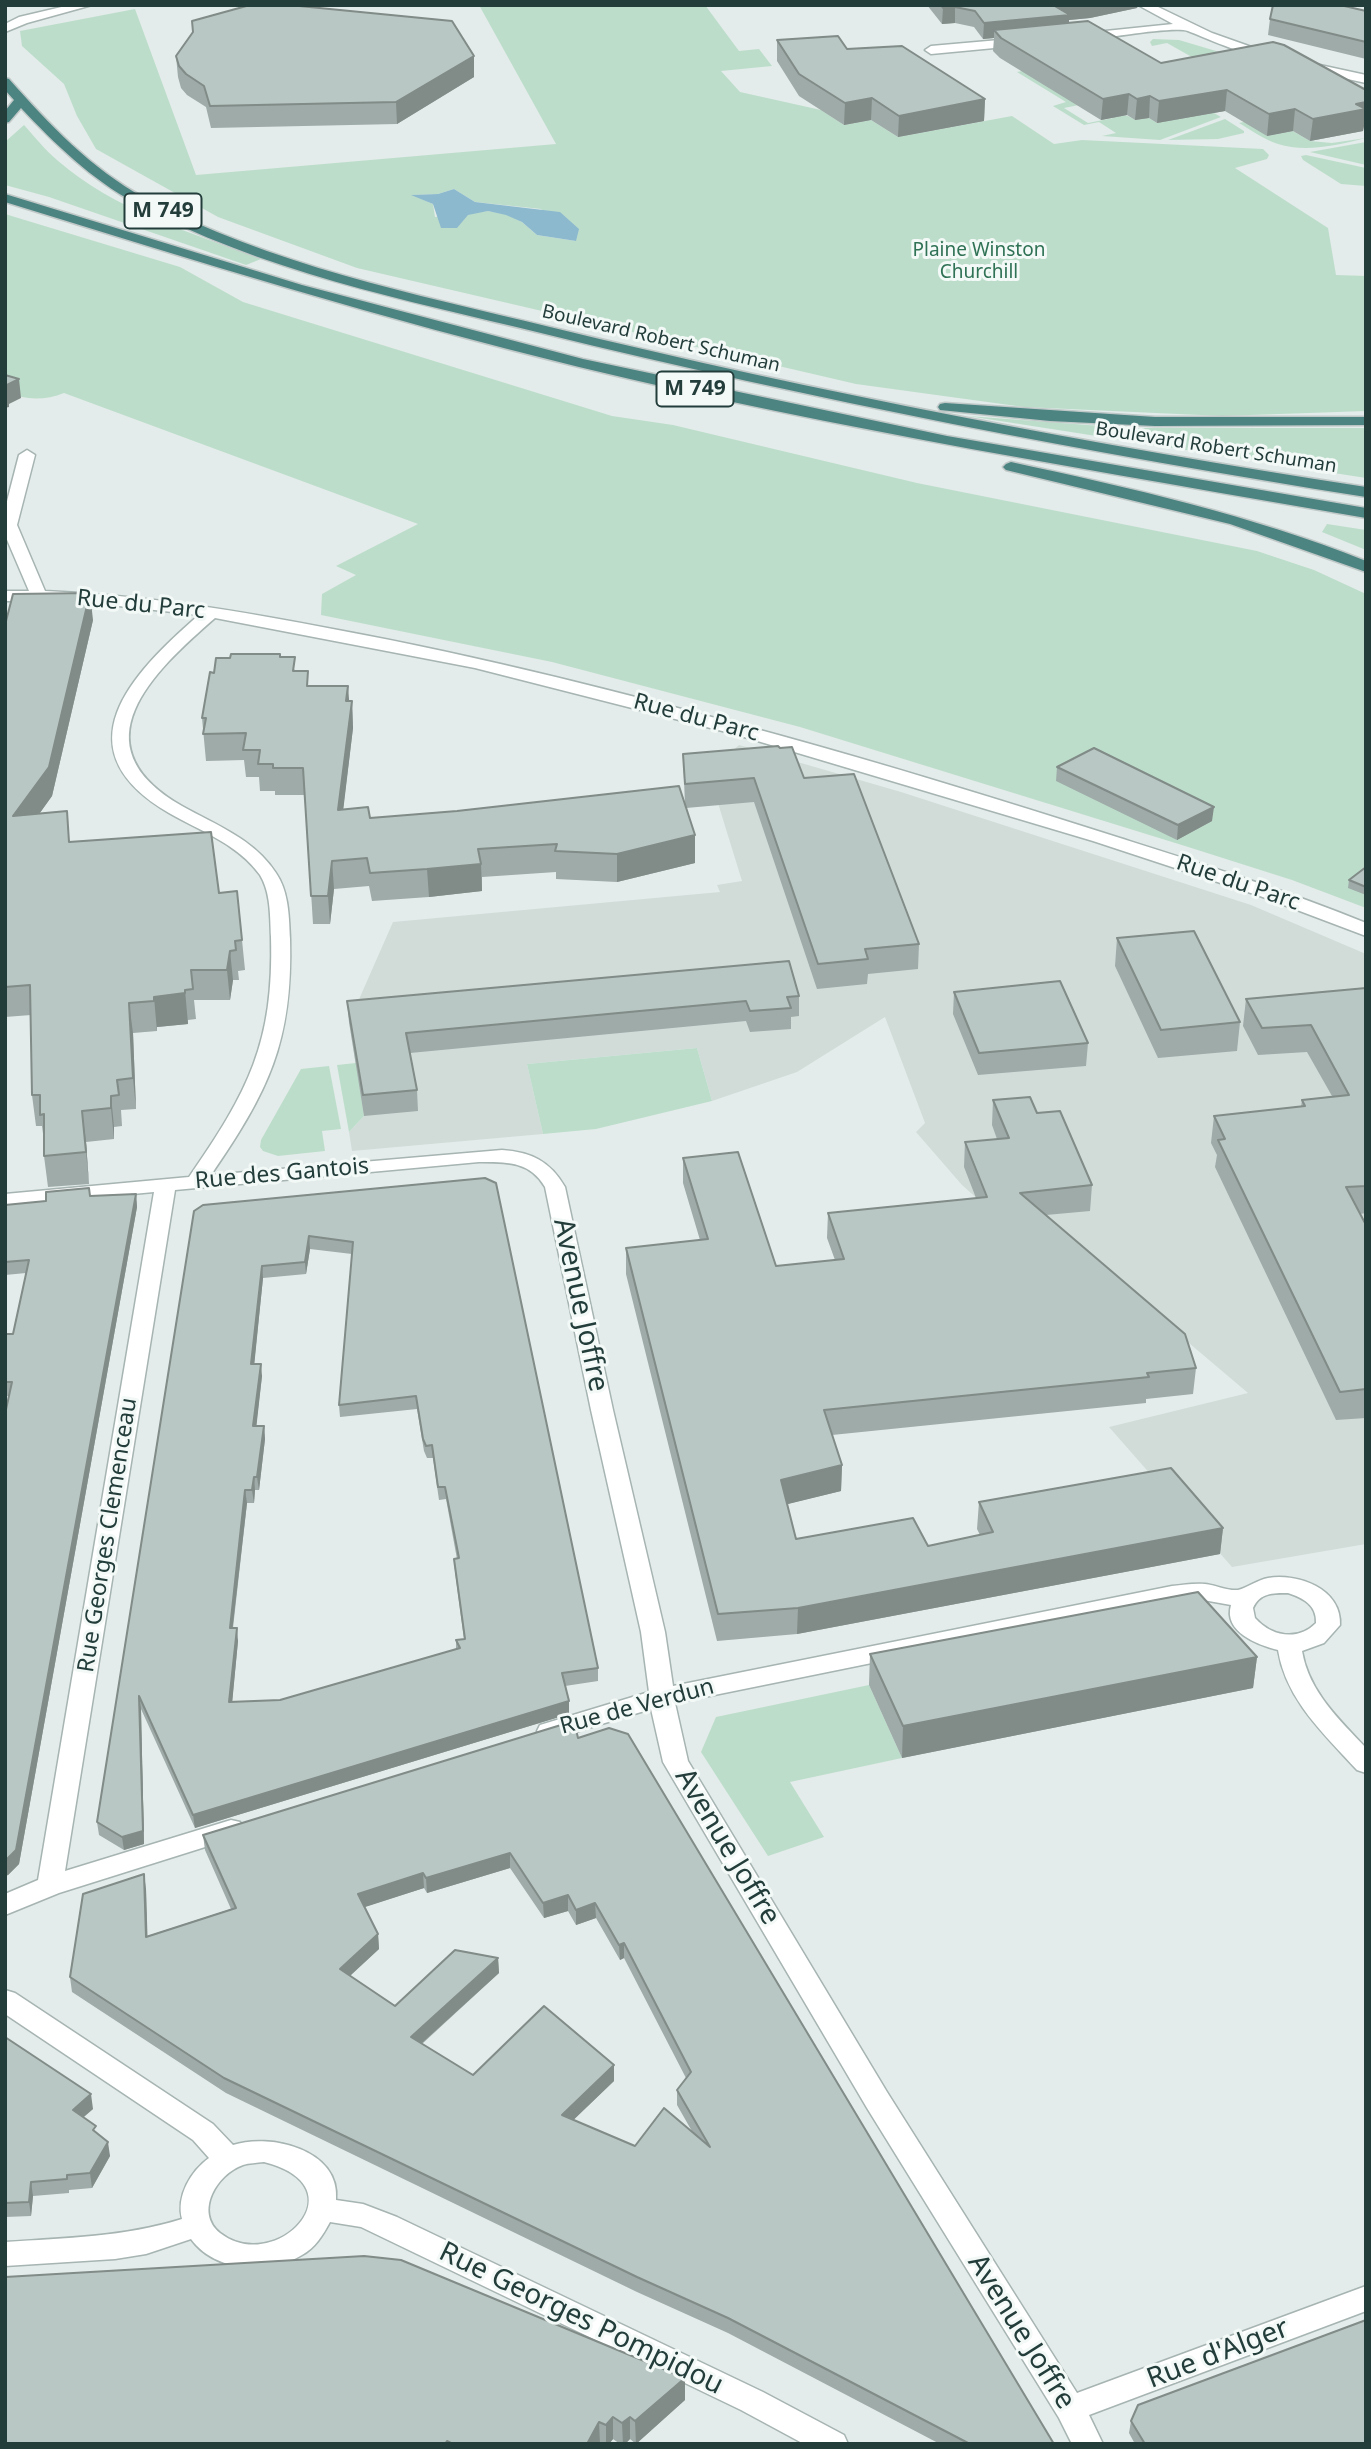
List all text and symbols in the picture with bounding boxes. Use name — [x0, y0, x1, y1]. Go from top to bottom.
road number: M 749 — [124, 194, 202, 228]
park label: Plaine Winston Churchill — [913, 240, 1045, 284]
street label: Boulevard Robert Schuman — [540, 300, 782, 378]
road number: M 749 — [656, 372, 734, 406]
street label: Boulevard Robert Schuman — [1094, 418, 1338, 478]
street label: Rue du Parc — [76, 585, 206, 625]
street label: Rue du Parc — [630, 688, 762, 748]
street label: Rue du Parc — [1173, 849, 1303, 917]
street label: Rue des Gantois — [194, 1153, 370, 1195]
street label: Avenue Joffre — [545, 1215, 615, 1395]
street label: Rue Georges Clemenceau — [73, 1396, 143, 1674]
street label: Rue de Verdun — [557, 1673, 717, 1741]
street label: Avenue Joffre — [667, 1763, 787, 1931]
street label: Rue Georges Pompidou — [433, 2236, 729, 2402]
street label: Avenue Joffre — [960, 2248, 1082, 2416]
street label: Rue d'Alger — [1142, 2312, 1294, 2396]

